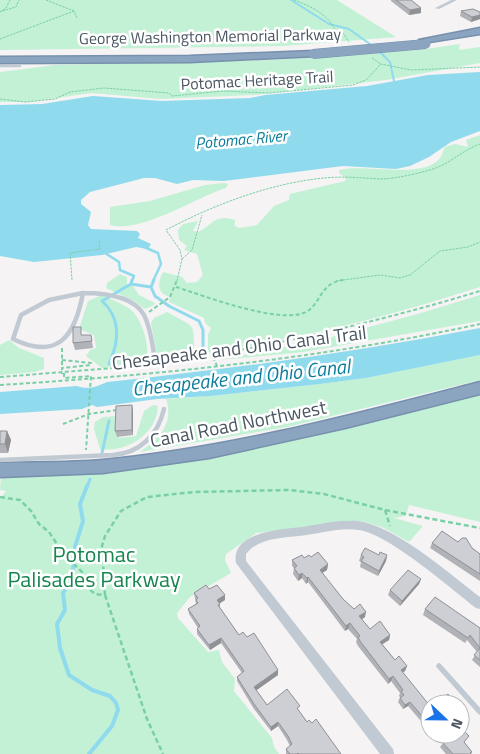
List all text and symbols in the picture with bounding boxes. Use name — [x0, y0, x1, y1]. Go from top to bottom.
street label: George Washington Memorial Parkway — [79, 22, 341, 50]
street label: Potomac Heritage Trail — [180, 64, 334, 96]
water label: Potomac River — [194, 123, 290, 155]
street label: Chesapeake and Ohio Canal Trail — [110, 317, 368, 377]
water label: Chesapeake and Ohio Canal — [131, 350, 354, 404]
street label: Canal Road Northwest — [147, 392, 329, 454]
park label: Potomac Palisades Parkway — [7, 537, 181, 596]
north arrow — [420, 694, 470, 744]
text: N — [446, 716, 469, 732]

